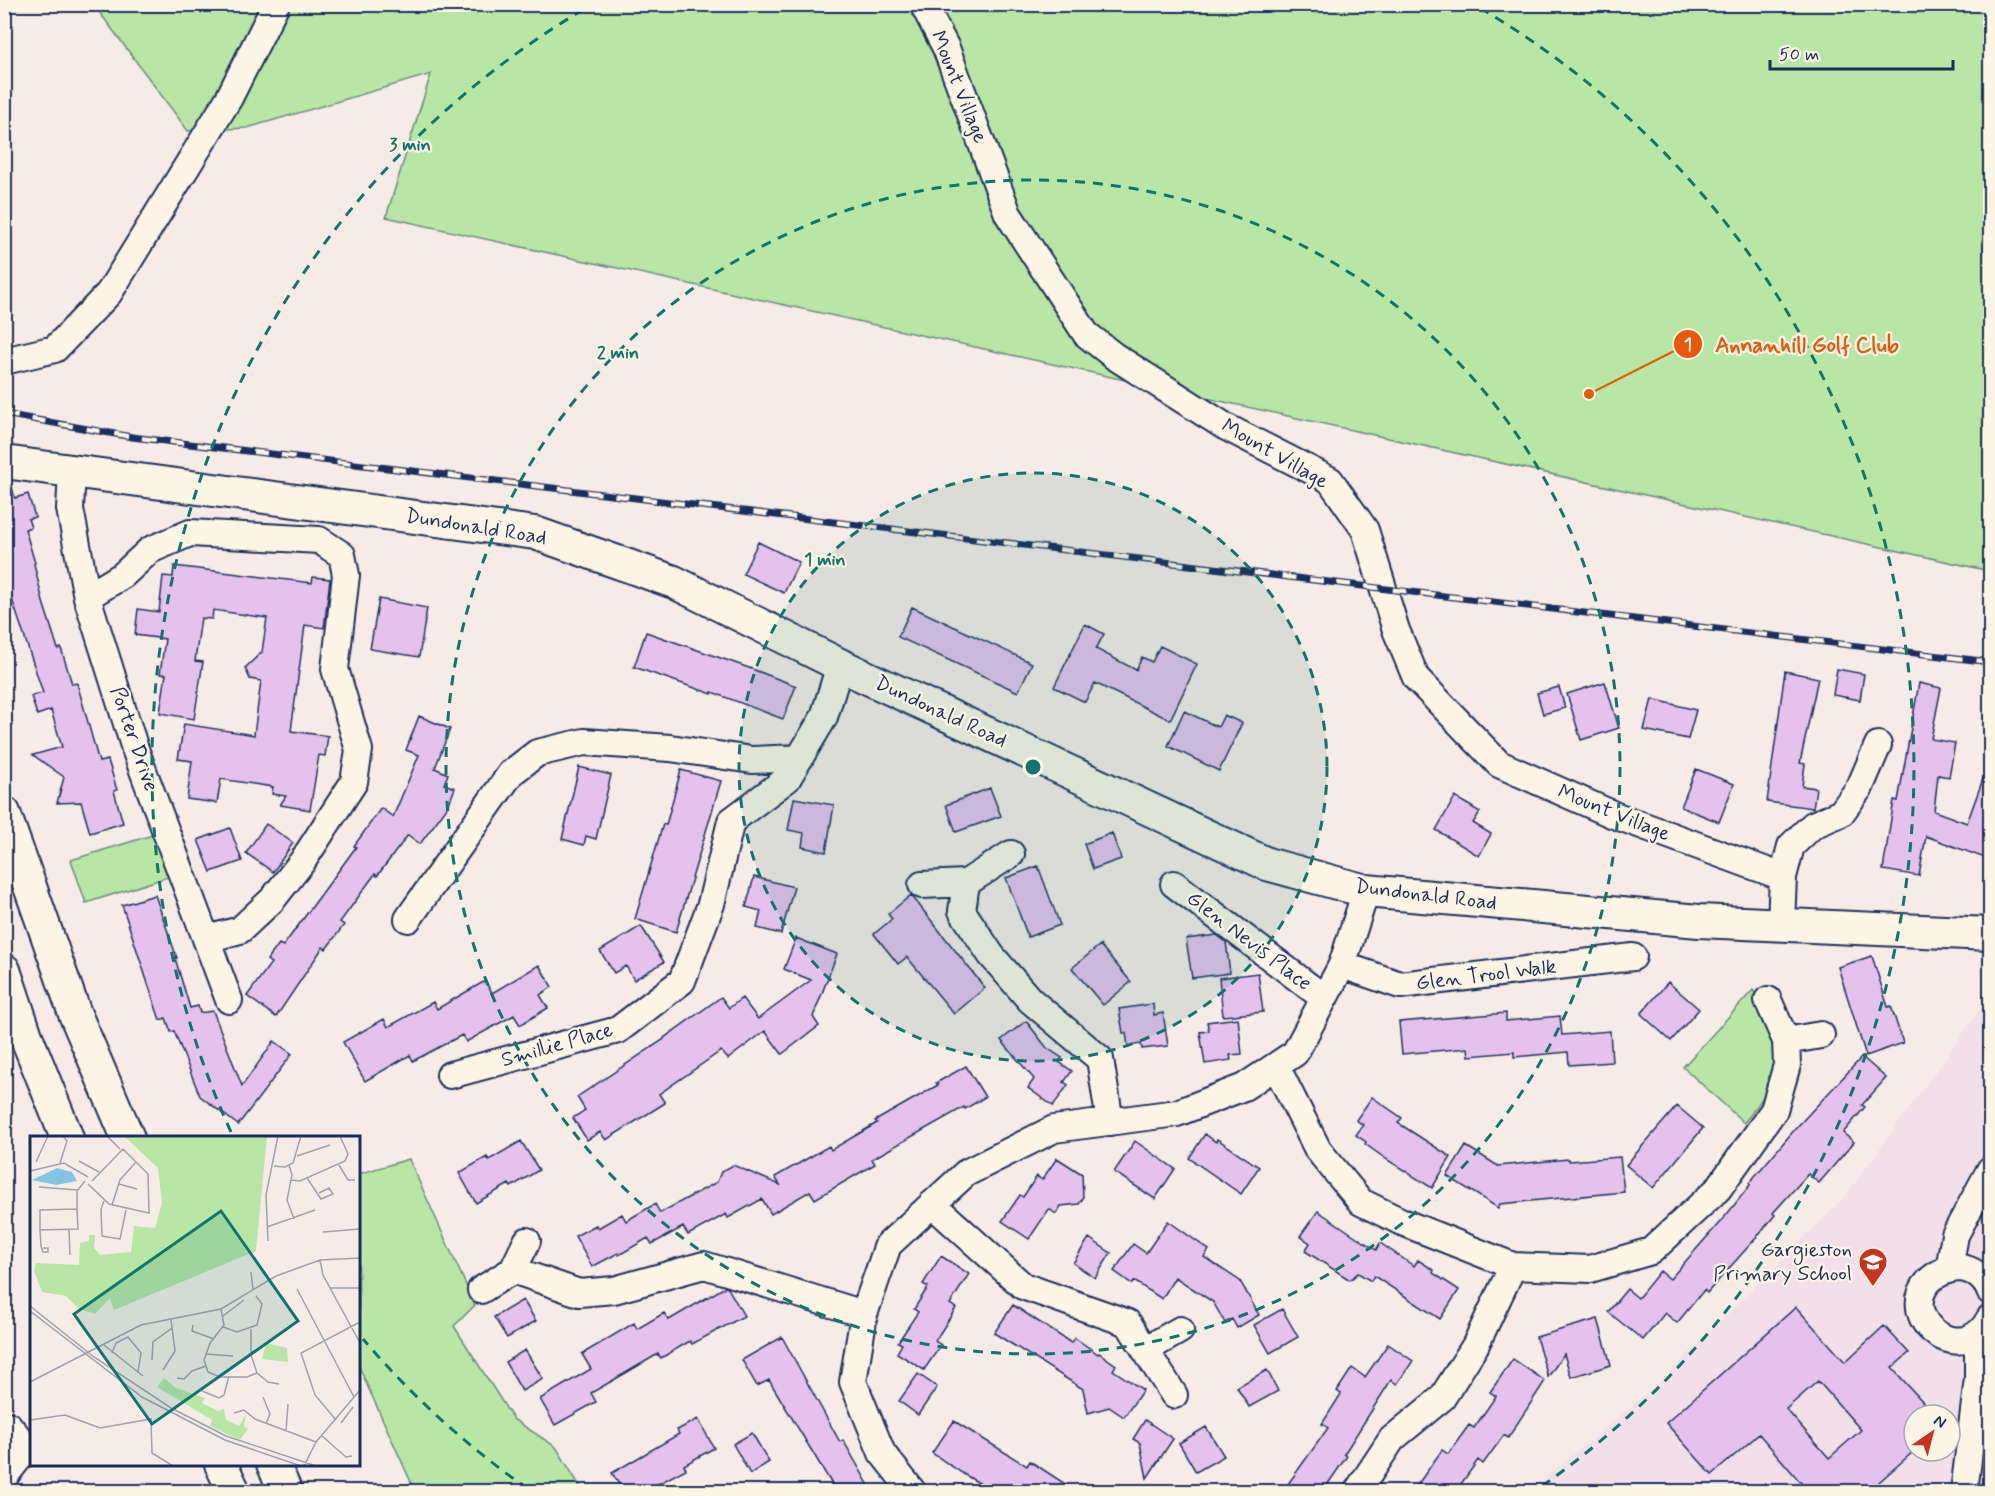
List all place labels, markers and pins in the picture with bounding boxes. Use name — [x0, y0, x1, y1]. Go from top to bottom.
callout: Annanhill Golf Club — [1673, 324, 1911, 364]
centre of rings — [1023, 757, 1043, 777]
place label: Gargieston Primary School — [1713, 1236, 1852, 1288]
school or university icon: Gargieston Primary School — [1857, 1246, 1889, 1288]

